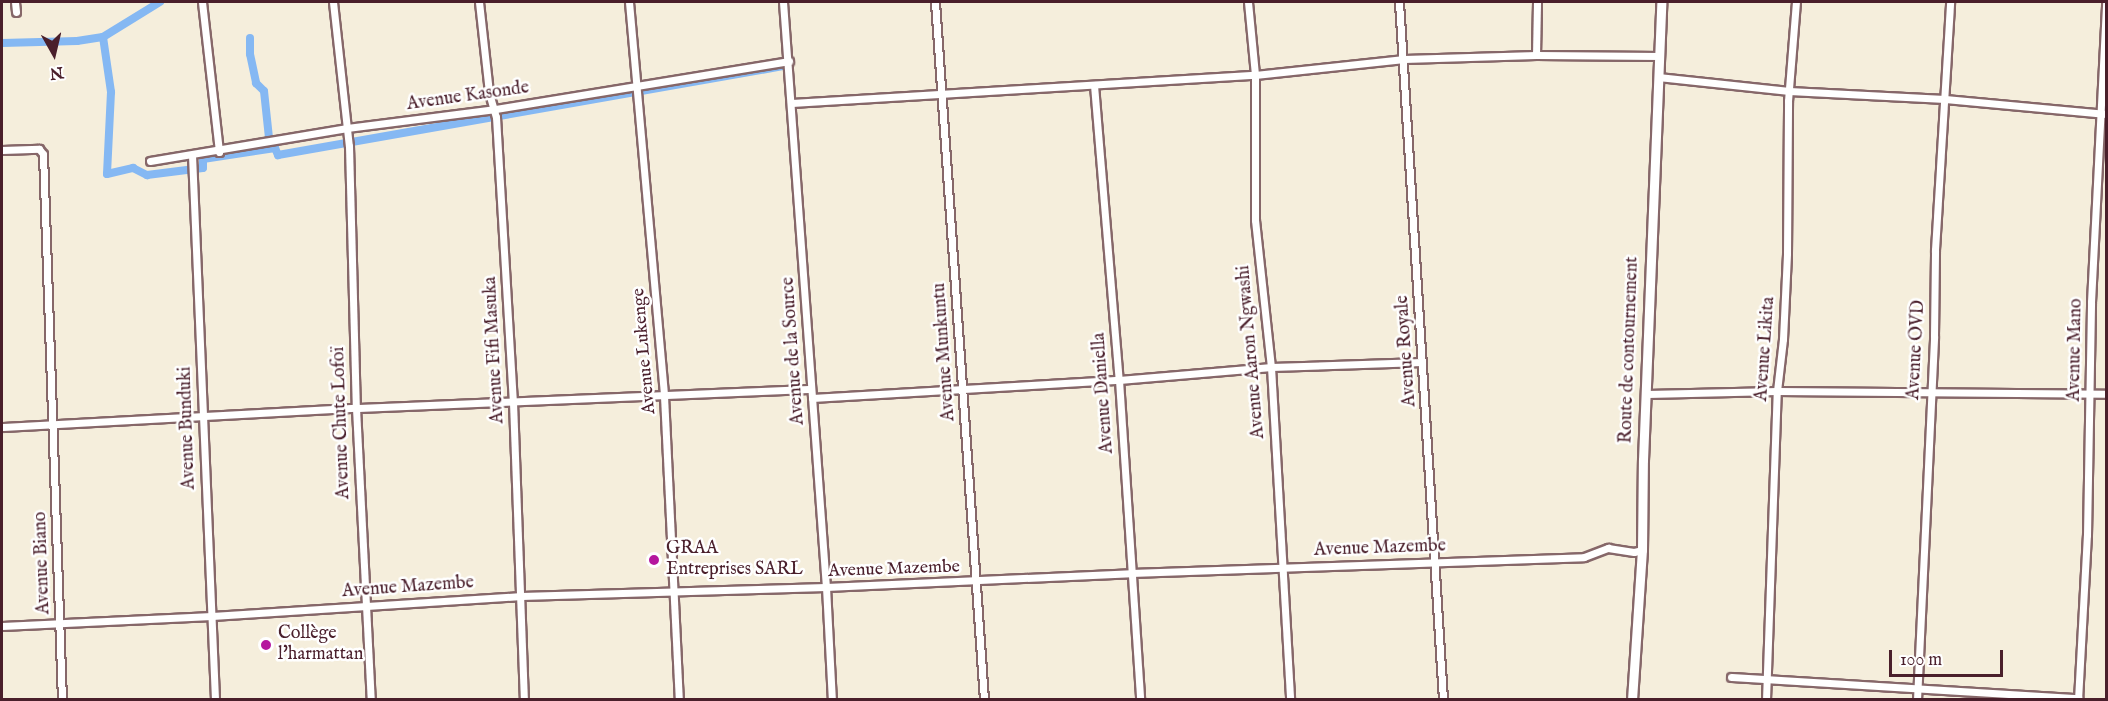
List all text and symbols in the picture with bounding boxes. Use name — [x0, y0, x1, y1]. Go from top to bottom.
north arrow — [24, 24, 84, 84]
text: N — [48, 61, 65, 83]
street label: Avenue Kasonde — [406, 78, 530, 116]
street label: Route de contournement — [1616, 256, 1644, 444]
street label: Avenue Aaron Ngwashi — [1234, 264, 1270, 440]
street label: Avenue Fifi Masuka — [480, 276, 510, 424]
street label: Avenue de la Source — [778, 276, 810, 426]
street label: Avenue Munkuntu — [929, 282, 961, 422]
street label: Avenue Lukenge — [629, 287, 661, 415]
street label: Avenue Royale — [1392, 295, 1422, 407]
street label: Avenue Likita — [1752, 296, 1780, 402]
street label: Avenue Mano — [2064, 298, 2088, 402]
street label: Avenue OVD — [1904, 300, 1930, 400]
street label: Avenue Daniella — [1089, 332, 1119, 454]
street label: Avenue Chute Lofoï — [329, 346, 355, 500]
street label: Avenue Bunduki — [175, 366, 201, 490]
street label: Avenue Biano — [30, 511, 56, 615]
street label: Avenue Mazembe — [1314, 536, 1446, 562]
place label: GRAA Entreprises SARL — [666, 539, 803, 582]
marker: GRAA Entreprises SARL — [647, 553, 661, 567]
street label: Avenue Mazembe — [828, 557, 960, 583]
street label: Avenue Mazembe — [341, 573, 475, 603]
place label: Collège l'harmattan — [278, 624, 363, 666]
marker: Collège l'harmattan — [259, 638, 273, 652]
scale bar — [1892, 638, 2006, 676]
text: 100 m — [1900, 649, 1942, 672]

